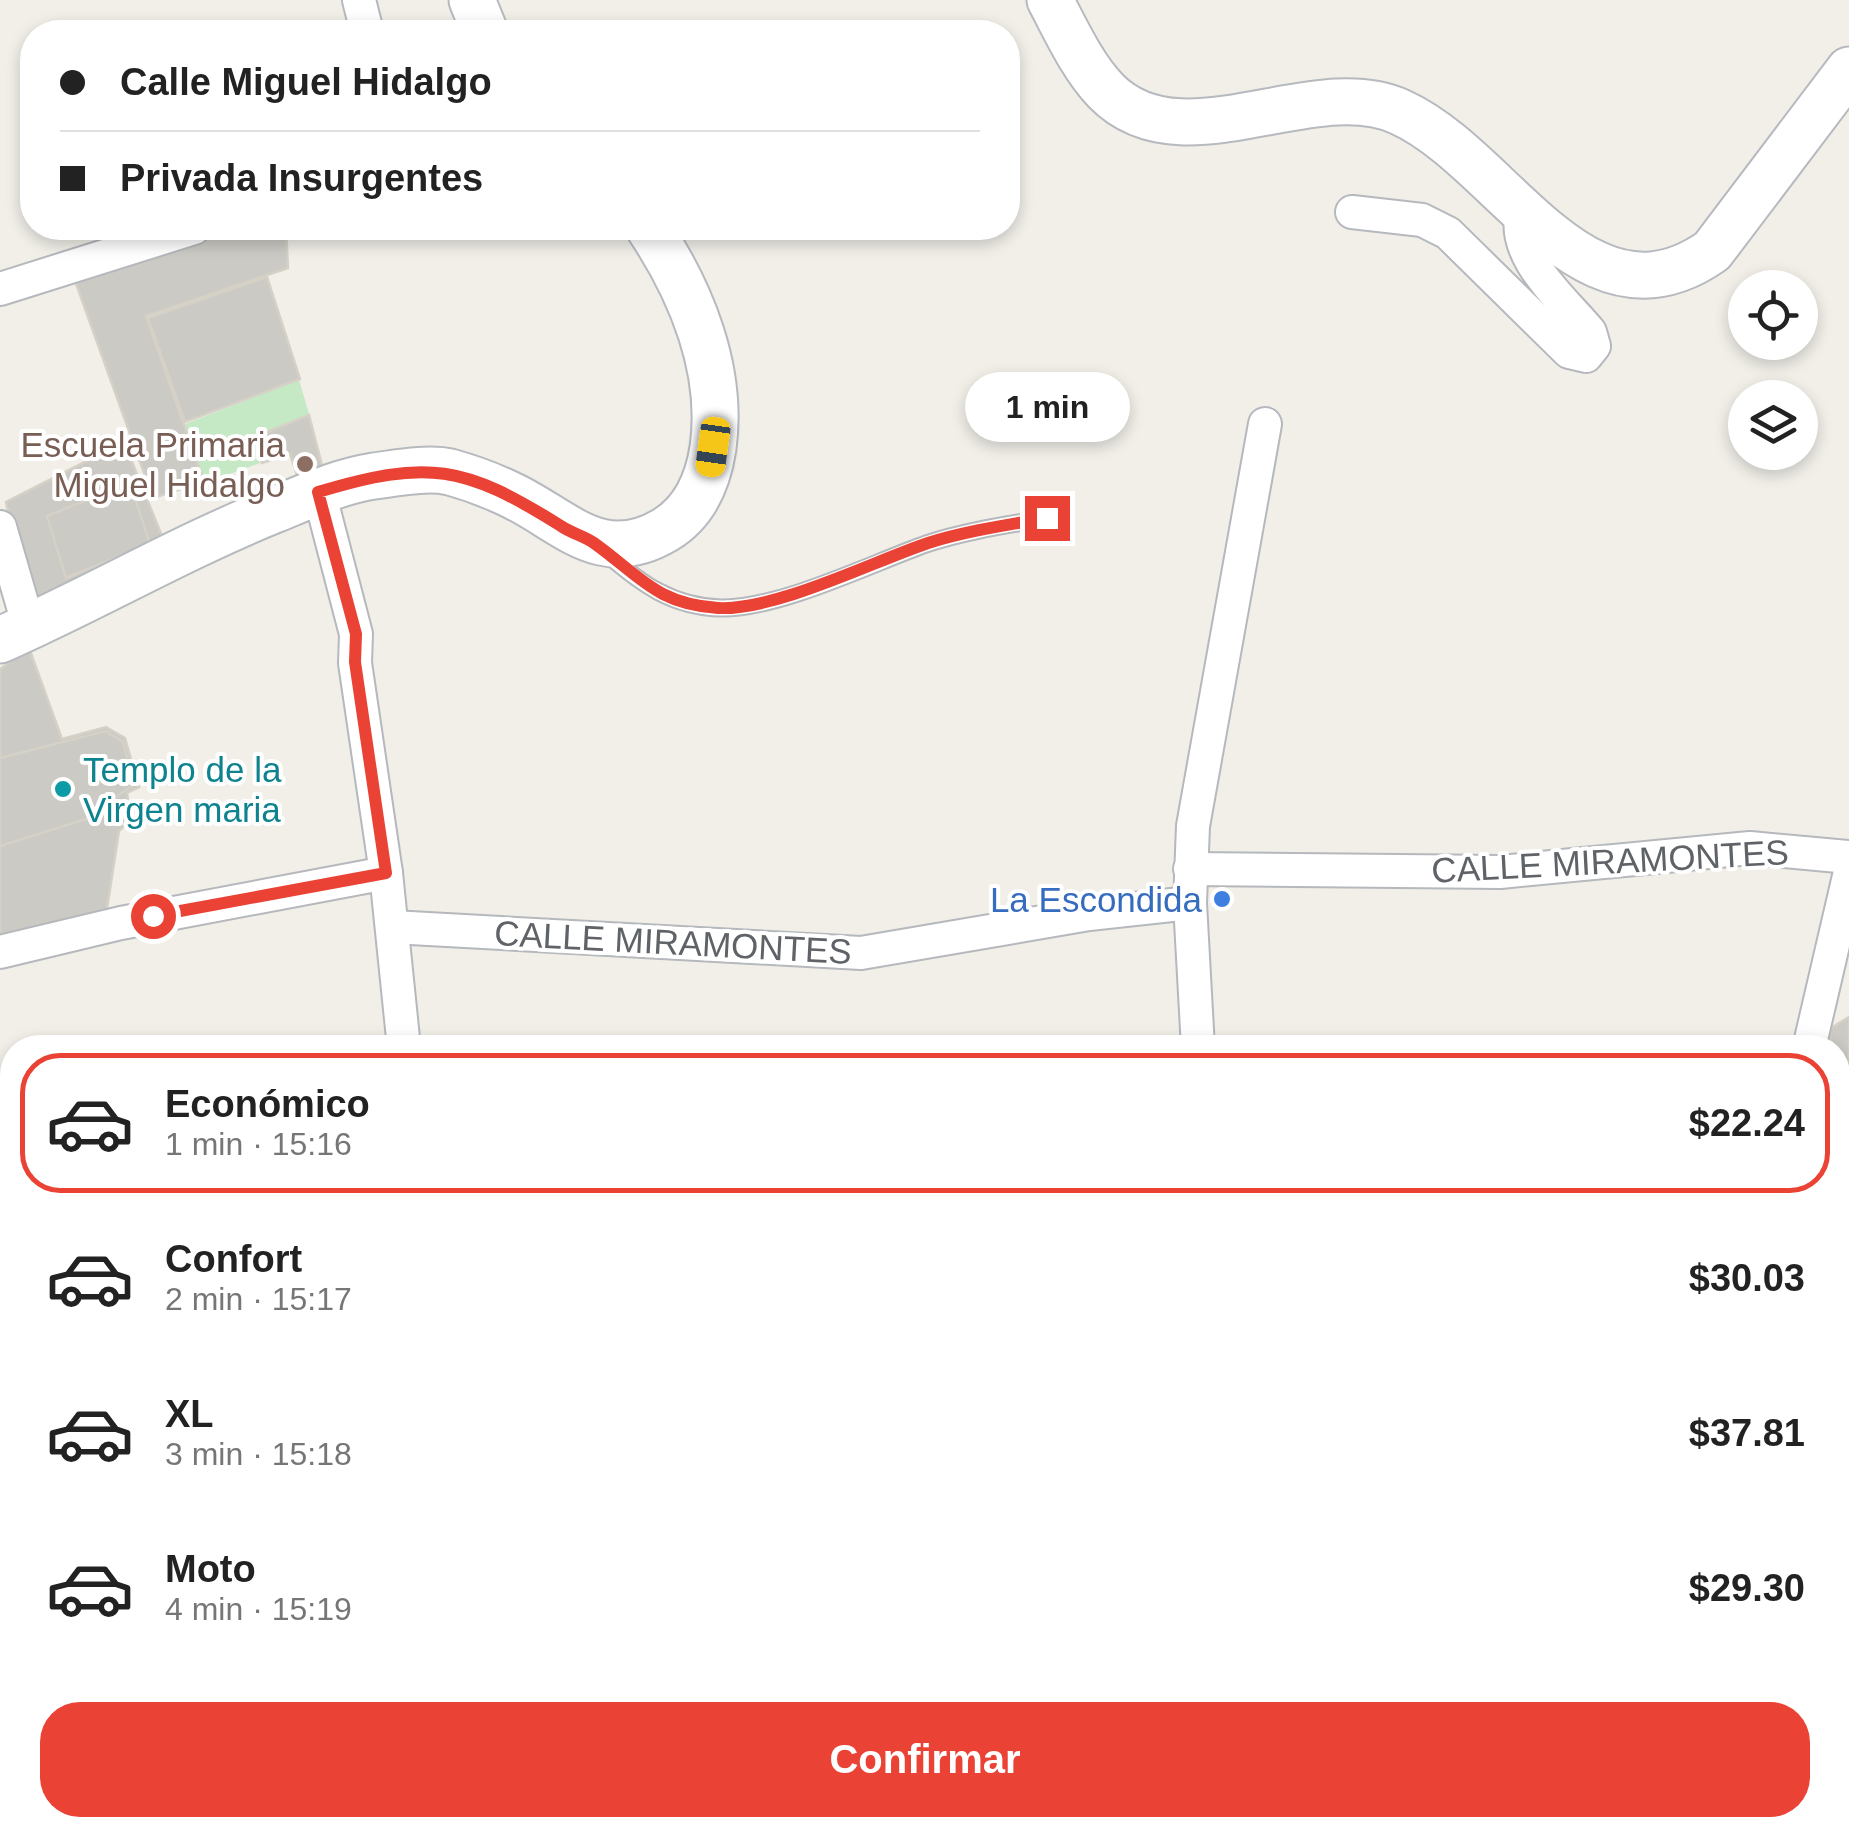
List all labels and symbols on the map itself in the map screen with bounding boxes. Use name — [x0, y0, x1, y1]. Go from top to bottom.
callout: 1 min — [964, 373, 1130, 443]
car — [694, 415, 732, 479]
place label: Escuela Primaria Miguel Hidalgo — [20, 425, 286, 504]
marker: Escuela Primaria Miguel Hidalgo — [294, 453, 316, 475]
route end — [1025, 496, 1070, 541]
place label: Templo de la Virgen maria — [83, 750, 282, 829]
marker: Templo de la Virgen maria — [52, 778, 74, 800]
street label: CALLE MIRAMONTES — [1430, 832, 1790, 890]
place label: La Escondida — [990, 880, 1203, 919]
marker: La Escondida — [1211, 888, 1233, 910]
route start — [131, 894, 176, 939]
street label: CALLE MIRAMONTES — [493, 913, 853, 971]

